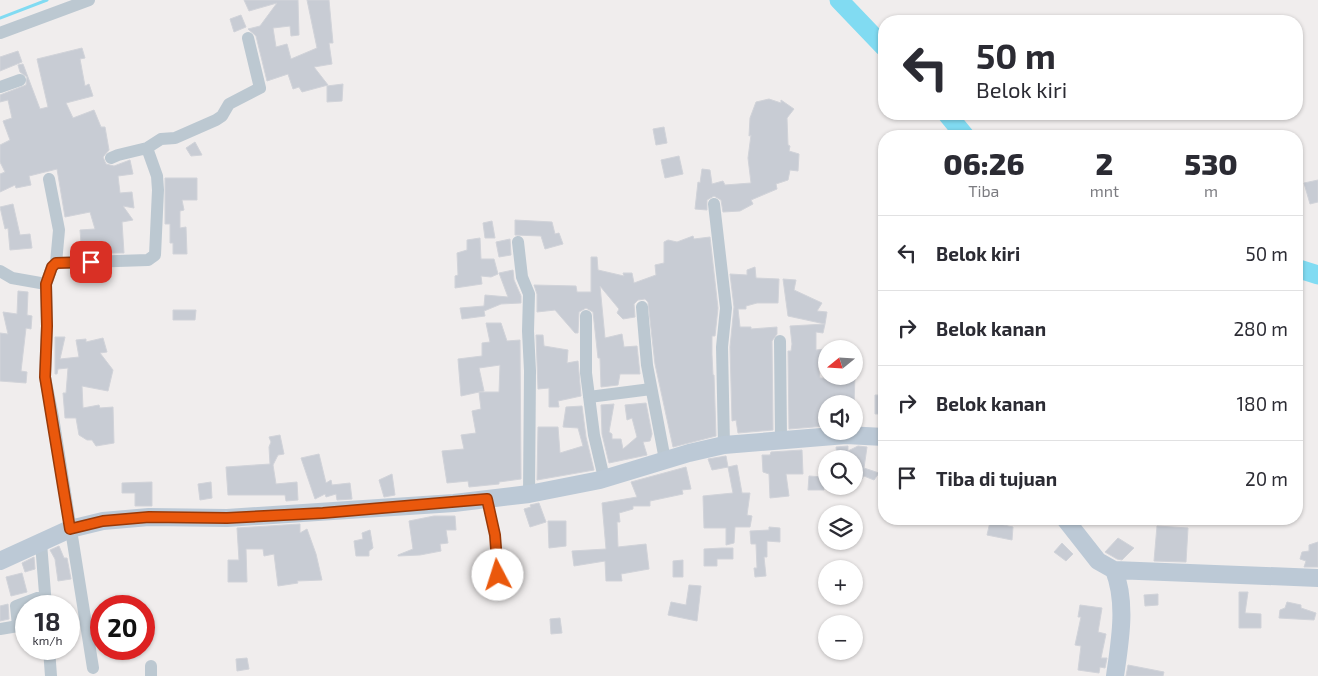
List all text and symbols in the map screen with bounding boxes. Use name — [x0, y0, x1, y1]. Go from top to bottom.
text: 50 m — [976, 34, 1056, 76]
icon: left — [893, 35, 958, 100]
text: Belok kiri — [976, 76, 1067, 102]
text: 06:26 — [943, 145, 1024, 181]
text: 2 — [1096, 145, 1113, 181]
text: 530 — [1184, 145, 1238, 181]
text: Tiba — [968, 181, 999, 200]
text: mnt — [1090, 181, 1119, 200]
text: m — [1204, 181, 1218, 200]
icon: left — [893, 239, 921, 267]
pin — [70, 241, 112, 283]
text: Belok kiri — [936, 242, 1020, 265]
text: 50 m — [1245, 242, 1288, 265]
icon: arrive — [77, 248, 105, 276]
icon: right — [893, 314, 921, 342]
text: Belok kanan — [936, 317, 1046, 340]
text: 280 m — [1233, 317, 1288, 340]
north arrow — [818, 340, 862, 385]
map controls — [818, 340, 863, 660]
icon: right — [893, 389, 921, 417]
text: Belok kanan — [936, 392, 1046, 415]
text: 180 m — [1237, 392, 1288, 415]
button: sound — [818, 395, 863, 440]
button: search — [818, 450, 863, 495]
icon: arrive — [893, 464, 921, 492]
text: Tiba di tujuan — [936, 467, 1057, 490]
text: 20 m — [1245, 467, 1288, 490]
button: layers — [818, 505, 863, 550]
position arrow — [471, 548, 523, 600]
button: + — [818, 560, 863, 605]
speed limit sign: 20 — [90, 595, 155, 660]
text: 18 — [34, 606, 61, 636]
button: − — [818, 615, 863, 660]
text: km/h — [33, 633, 62, 647]

